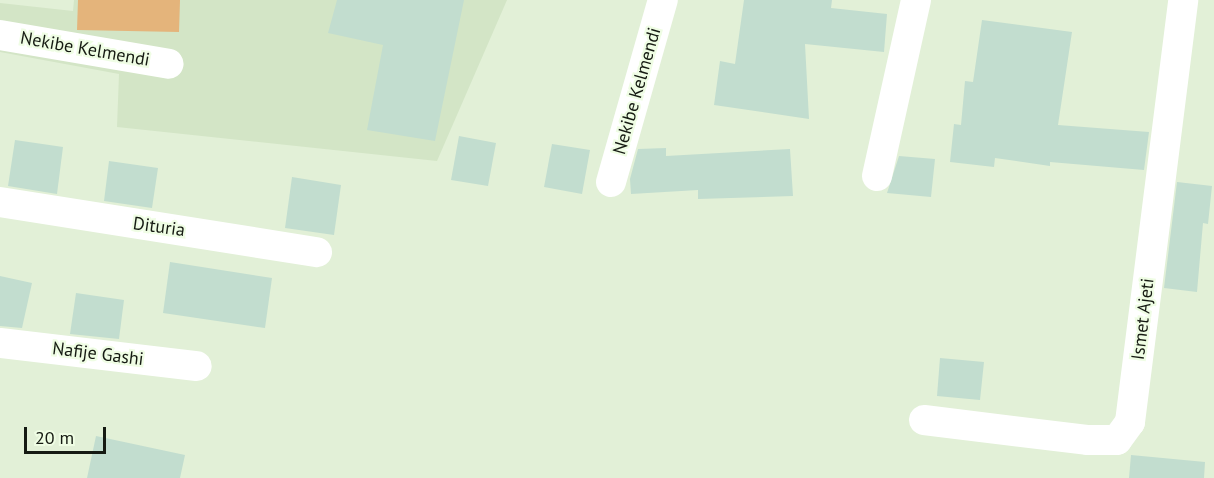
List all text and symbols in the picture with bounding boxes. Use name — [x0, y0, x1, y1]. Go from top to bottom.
street label: Nekibe Kelmendi — [609, 25, 665, 157]
street label: Nekibe Kelmendi — [19, 27, 151, 71]
street label: Dituria — [132, 213, 186, 241]
street label: Ismet Ajeti — [1127, 277, 1159, 361]
street label: Nafije Gashi — [51, 338, 145, 370]
scale bar — [27, 415, 110, 453]
text: 20 m — [35, 426, 74, 449]

